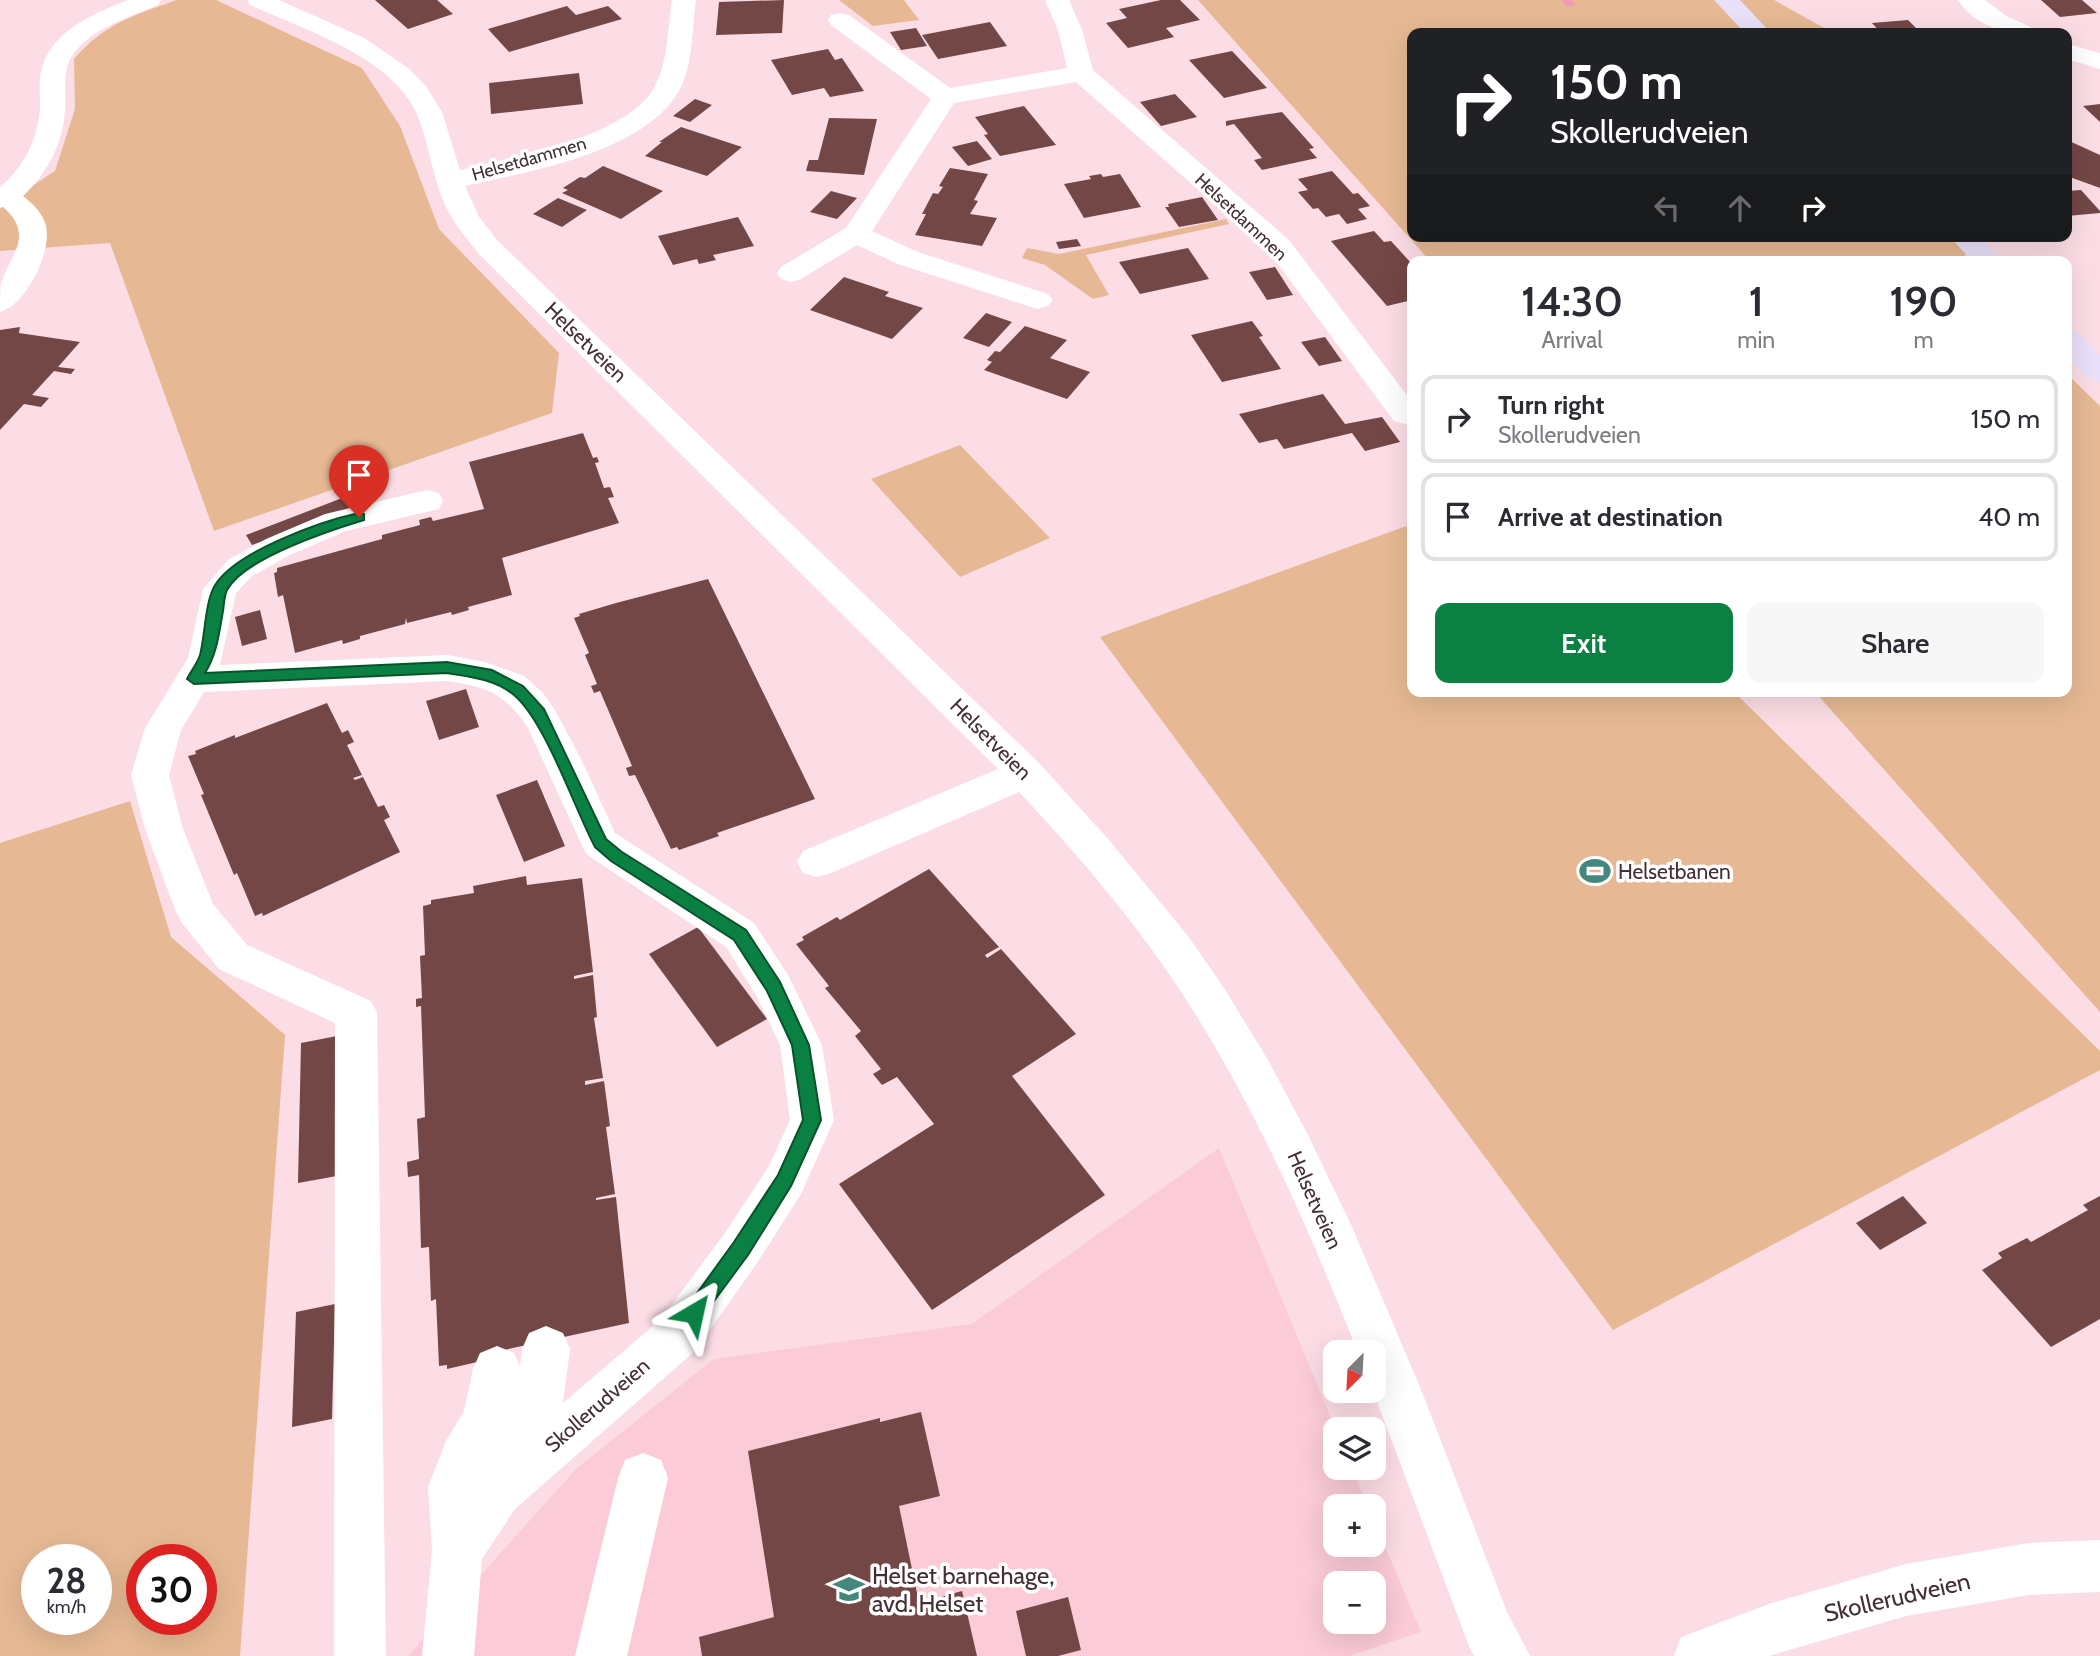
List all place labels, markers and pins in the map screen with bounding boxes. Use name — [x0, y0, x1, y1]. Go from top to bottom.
pin — [329, 445, 389, 517]
sports icon: Helsetbanen — [1578, 854, 1612, 888]
place label: Helsetbanen — [1618, 859, 1731, 884]
place label: Helset barnehage, avd. Helset — [872, 1561, 1054, 1618]
school or university icon: Helset barnehage, avd. Helset — [832, 1572, 866, 1606]

